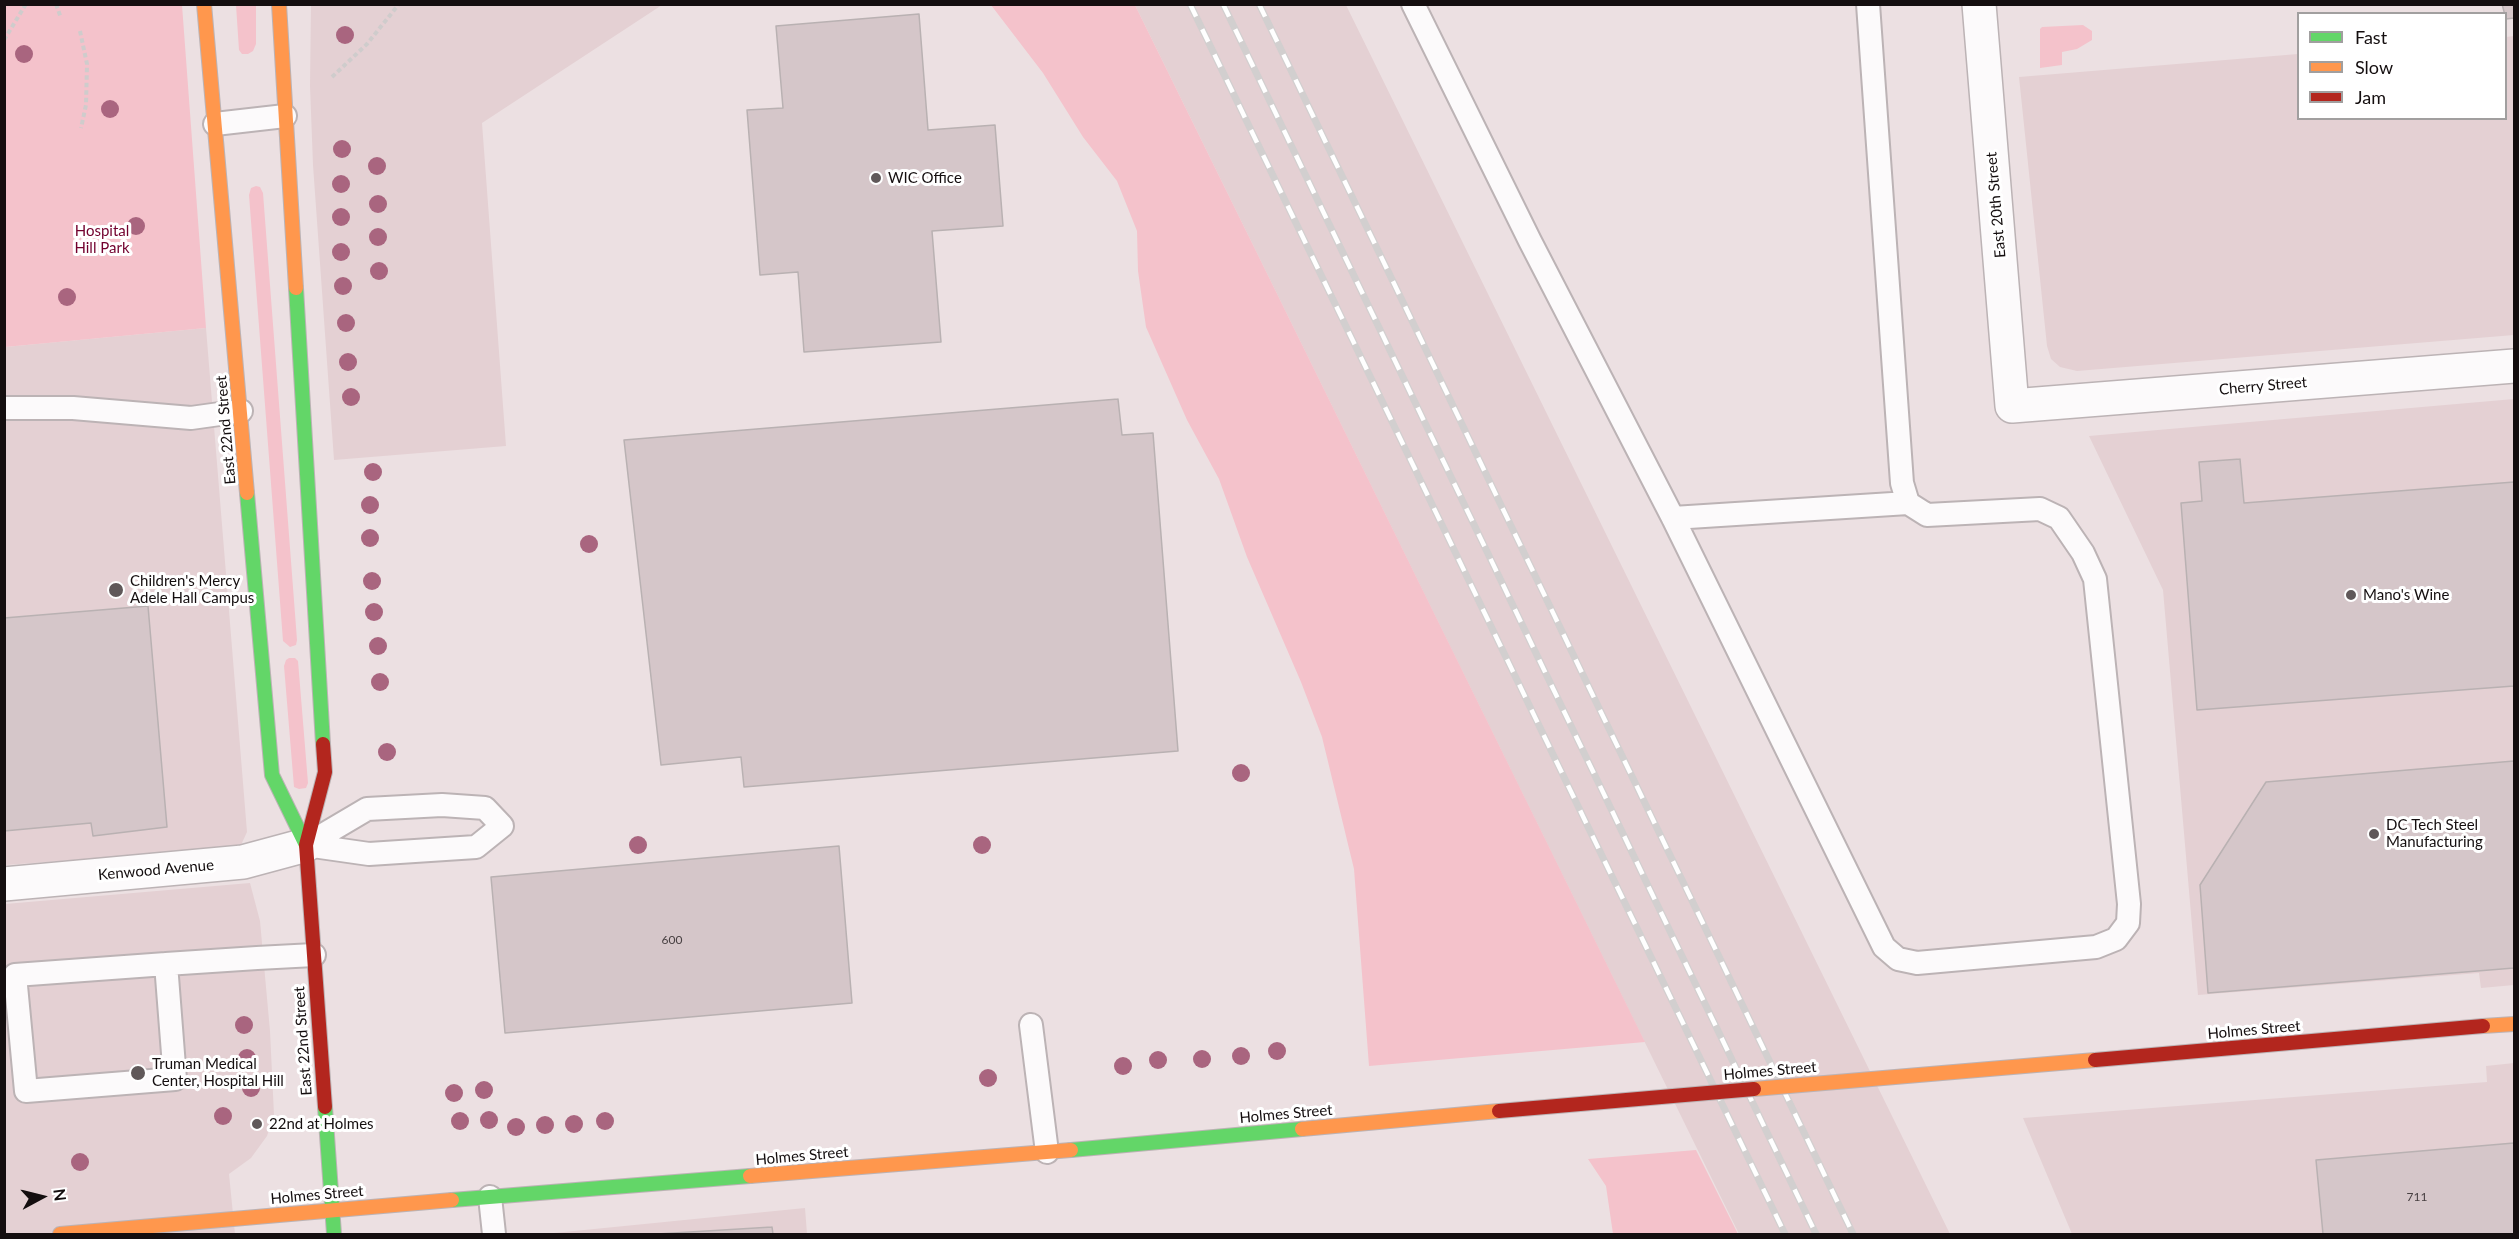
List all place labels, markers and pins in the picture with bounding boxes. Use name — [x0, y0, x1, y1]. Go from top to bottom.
place label: WIC Office — [888, 169, 962, 187]
marker: WIC Office — [869, 171, 883, 185]
place label: Children's Mercy Adele Hall Campus — [130, 572, 254, 607]
marker: Children's Mercy Adele Hall Campus — [107, 581, 125, 599]
place label: Mano's Wine — [2363, 586, 2449, 604]
marker: Mano's Wine — [2344, 588, 2358, 602]
place label: DC Tech Steel Manufacturing — [2386, 816, 2483, 851]
marker: DC Tech Steel Manufacturing — [2367, 827, 2381, 841]
place label: Truman Medical Center, Hospital Hill — [152, 1055, 284, 1090]
marker: Truman Medical Center, Hospital Hill — [129, 1064, 147, 1082]
place label: 22nd at Holmes — [269, 1115, 374, 1133]
marker: 22nd at Holmes — [250, 1117, 264, 1131]

